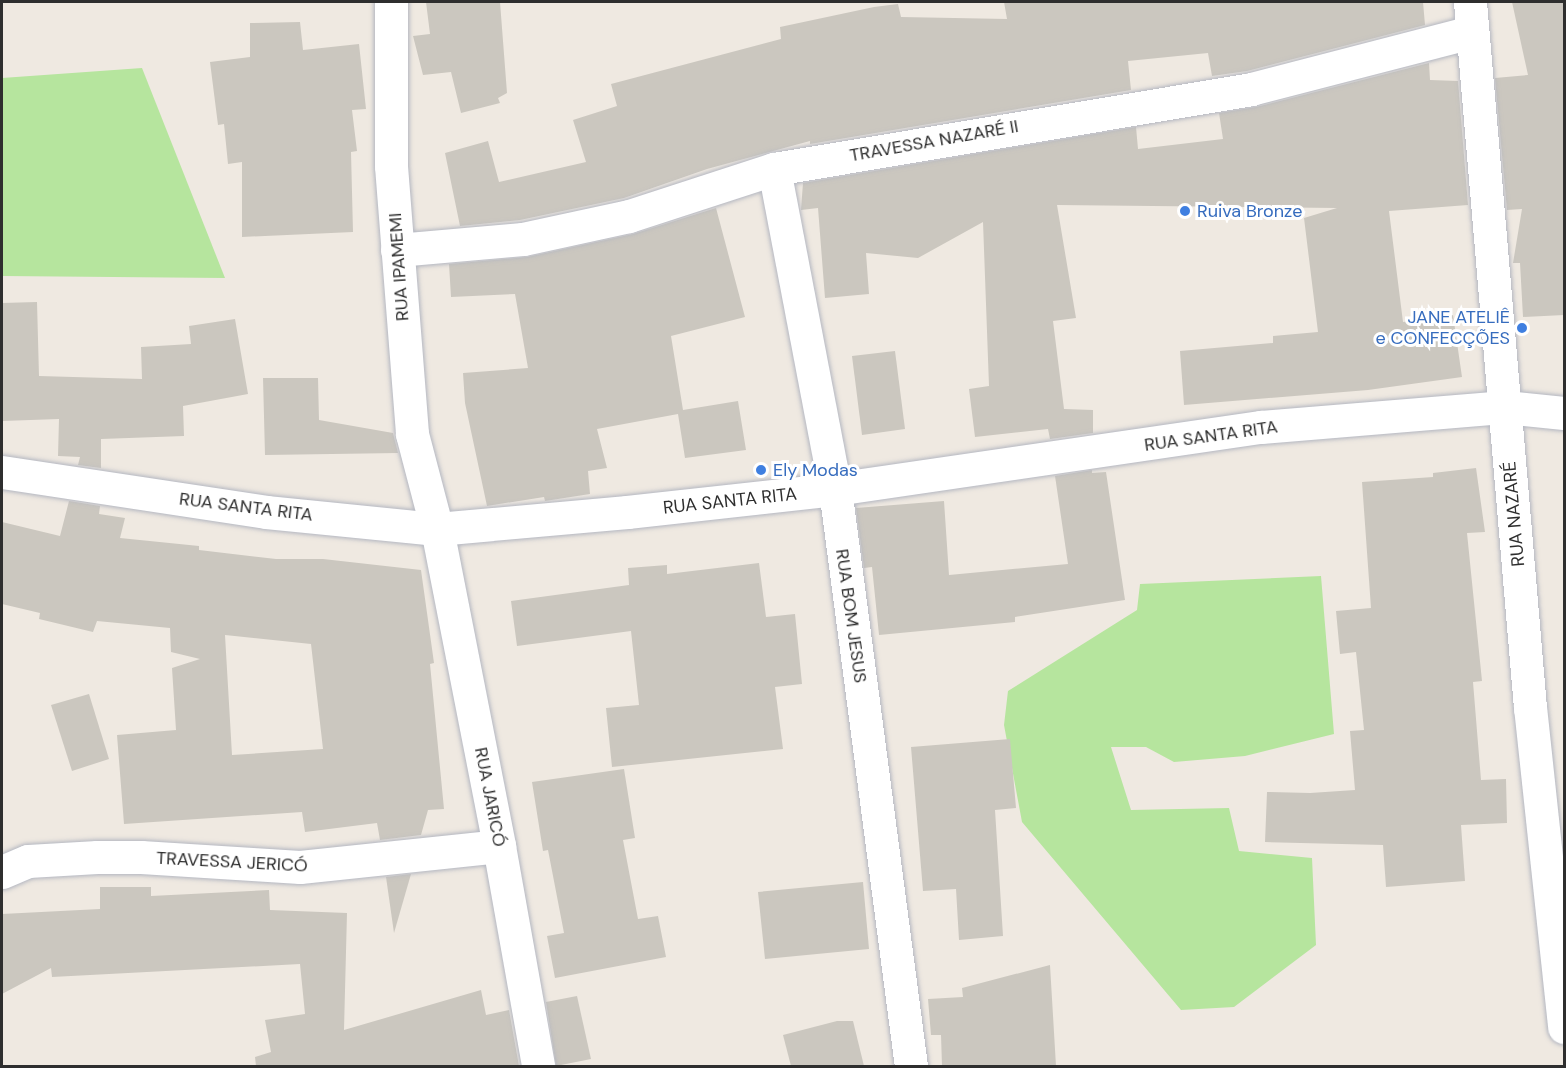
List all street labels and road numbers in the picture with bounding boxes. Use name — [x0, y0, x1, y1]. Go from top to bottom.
street label: TRAVESSA NAZARÉ II — [848, 116, 1020, 166]
street label: RUA IPAMEMI — [384, 212, 414, 322]
street label: RUA SANTA RITA — [1143, 416, 1279, 456]
street label: RUA NAZARÉ — [1499, 460, 1529, 568]
street label: RUA SANTA RITA — [662, 483, 798, 519]
street label: RUA SANTA RITA — [178, 488, 314, 526]
street label: RUA BOM JESUS — [831, 548, 871, 684]
street label: RUA JARICÓ — [470, 745, 510, 849]
street label: TRAVESSA JERICÓ — [156, 847, 308, 877]

